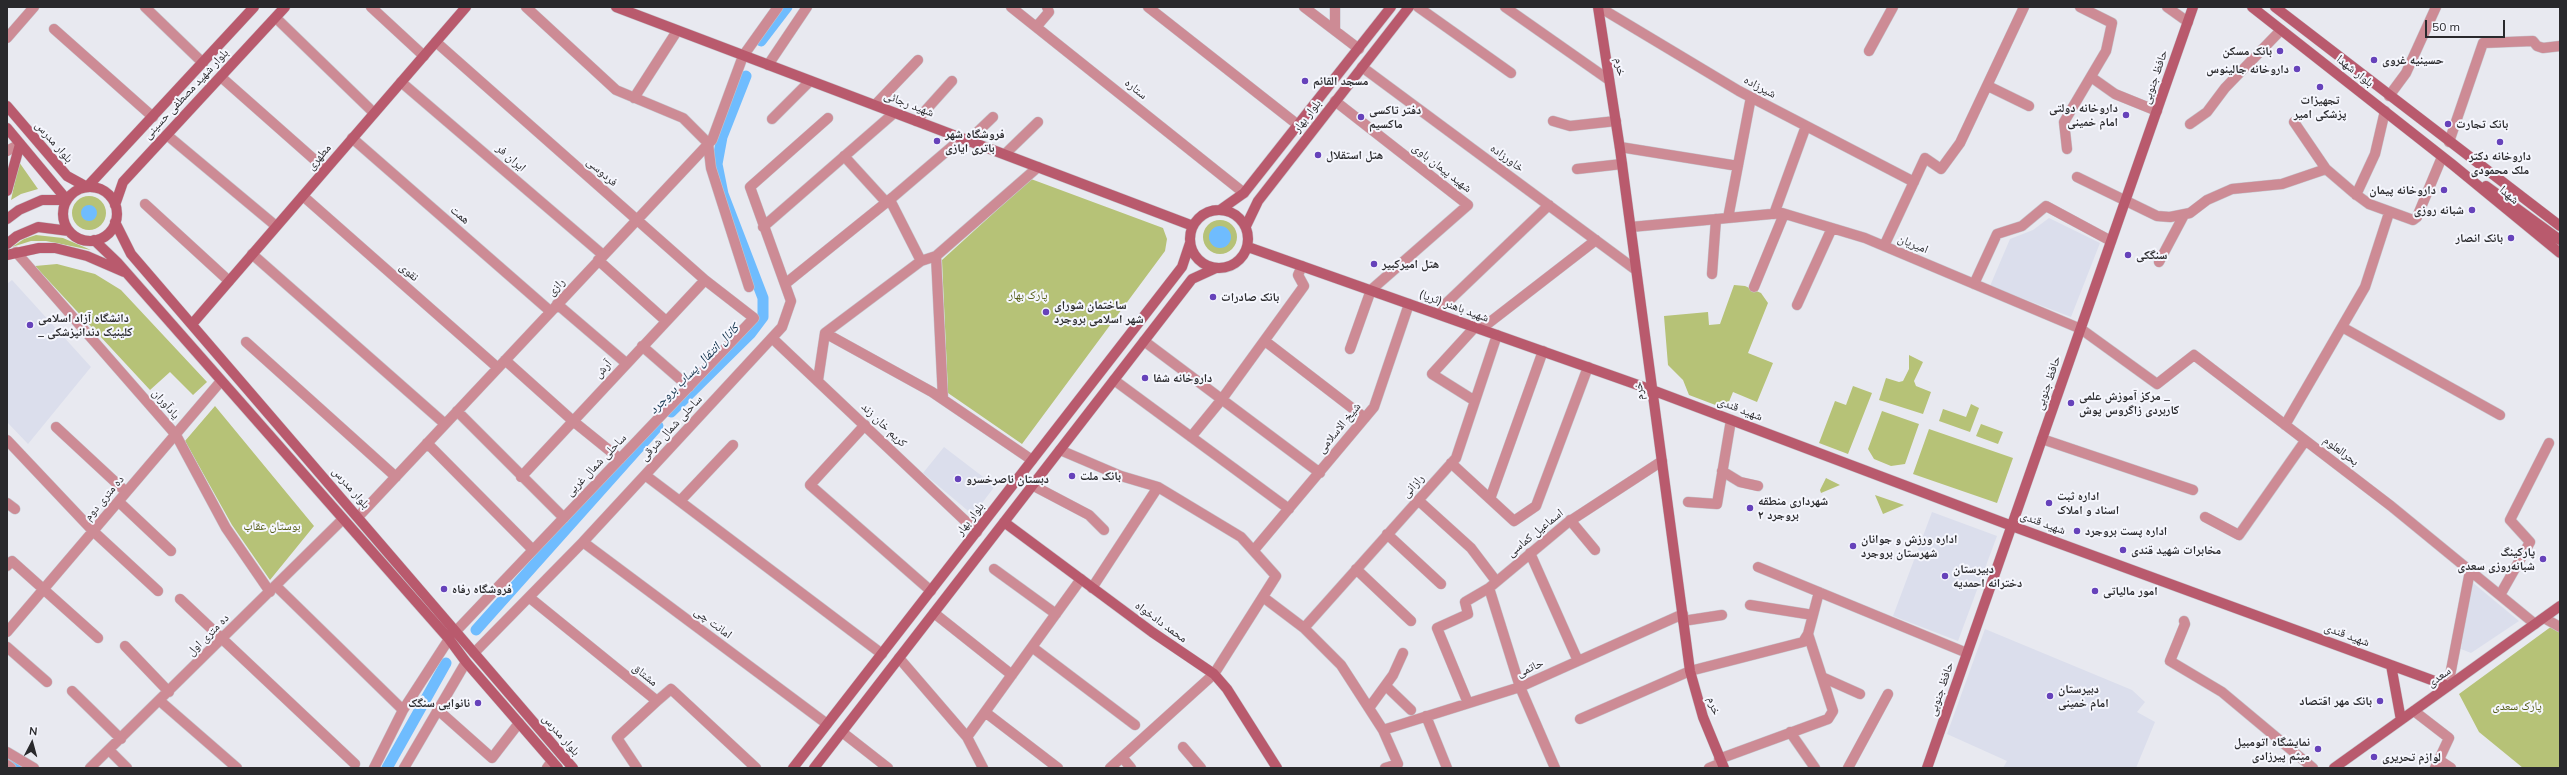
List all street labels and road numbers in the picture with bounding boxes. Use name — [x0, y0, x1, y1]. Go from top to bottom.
street label: بلوار شهید مصطفی حسینی — [140, 46, 232, 142]
street label: حافظ جنوبی — [2139, 48, 2171, 106]
street label: بلوار شهدا — [2333, 52, 2377, 90]
street label: خرم — [1611, 57, 1629, 77]
street label: شیرزاده — [1741, 73, 1779, 101]
street label: ستاره — [1122, 76, 1150, 102]
street label: شهید رجائی — [882, 88, 936, 120]
street label: بلوار بهار — [1290, 97, 1324, 135]
street label: بلوار مدرس — [32, 118, 76, 166]
street label: شهید پیمان باوی — [1409, 140, 1475, 196]
street label: مطهری — [304, 141, 334, 173]
street label: ایران فر — [493, 141, 529, 175]
street label: خاورزاده — [1487, 141, 1527, 175]
street label: فردوسی — [584, 154, 620, 190]
street label: شهدا — [2496, 183, 2522, 207]
street label: همت — [447, 203, 473, 227]
street label: امیریان — [1896, 231, 1930, 257]
street label: نقوی — [396, 260, 422, 284]
street label: رازی — [544, 275, 568, 299]
street label: شهید باهنر (ثریا) — [1417, 287, 1491, 325]
street label: حافظ جنوبی — [2032, 354, 2064, 412]
street label: آرش — [591, 357, 615, 381]
street label: خرم — [1631, 381, 1647, 401]
street label: یادآوران — [149, 386, 183, 422]
street label: ساحلی شمال شرقی — [637, 392, 705, 464]
street label: شهید قندی — [1715, 394, 1765, 424]
street label: کریم خان زند — [858, 400, 910, 450]
street label: شیخ الاسلامی — [1314, 400, 1364, 456]
street label: ساحلی شمال غربی — [563, 431, 629, 499]
street label: بحرالعلوم — [2320, 433, 2362, 469]
street label: بلوار مدرس — [329, 464, 373, 512]
street label: رازانی — [1399, 471, 1427, 501]
street label: ده متری دوم — [81, 472, 127, 524]
street label: بلوار بهار — [953, 500, 987, 538]
street label: اسماعیل کماسی — [1504, 506, 1566, 560]
street label: شهید قندی — [2018, 508, 2068, 538]
street label: محمد دادخواه — [1132, 598, 1190, 646]
street label: امانت چی — [691, 604, 735, 642]
street label: ده متری اول — [184, 611, 232, 659]
street label: شهید قندی — [2322, 620, 2372, 650]
street label: حاتمی — [1514, 656, 1546, 680]
street label: مشتاق — [629, 660, 661, 690]
street label: حافظ جنوبی — [1925, 660, 1957, 718]
street label: سعدی — [2424, 664, 2454, 690]
street label: خرم — [1704, 695, 1724, 717]
street label: بلوار مدرس — [539, 711, 583, 759]

